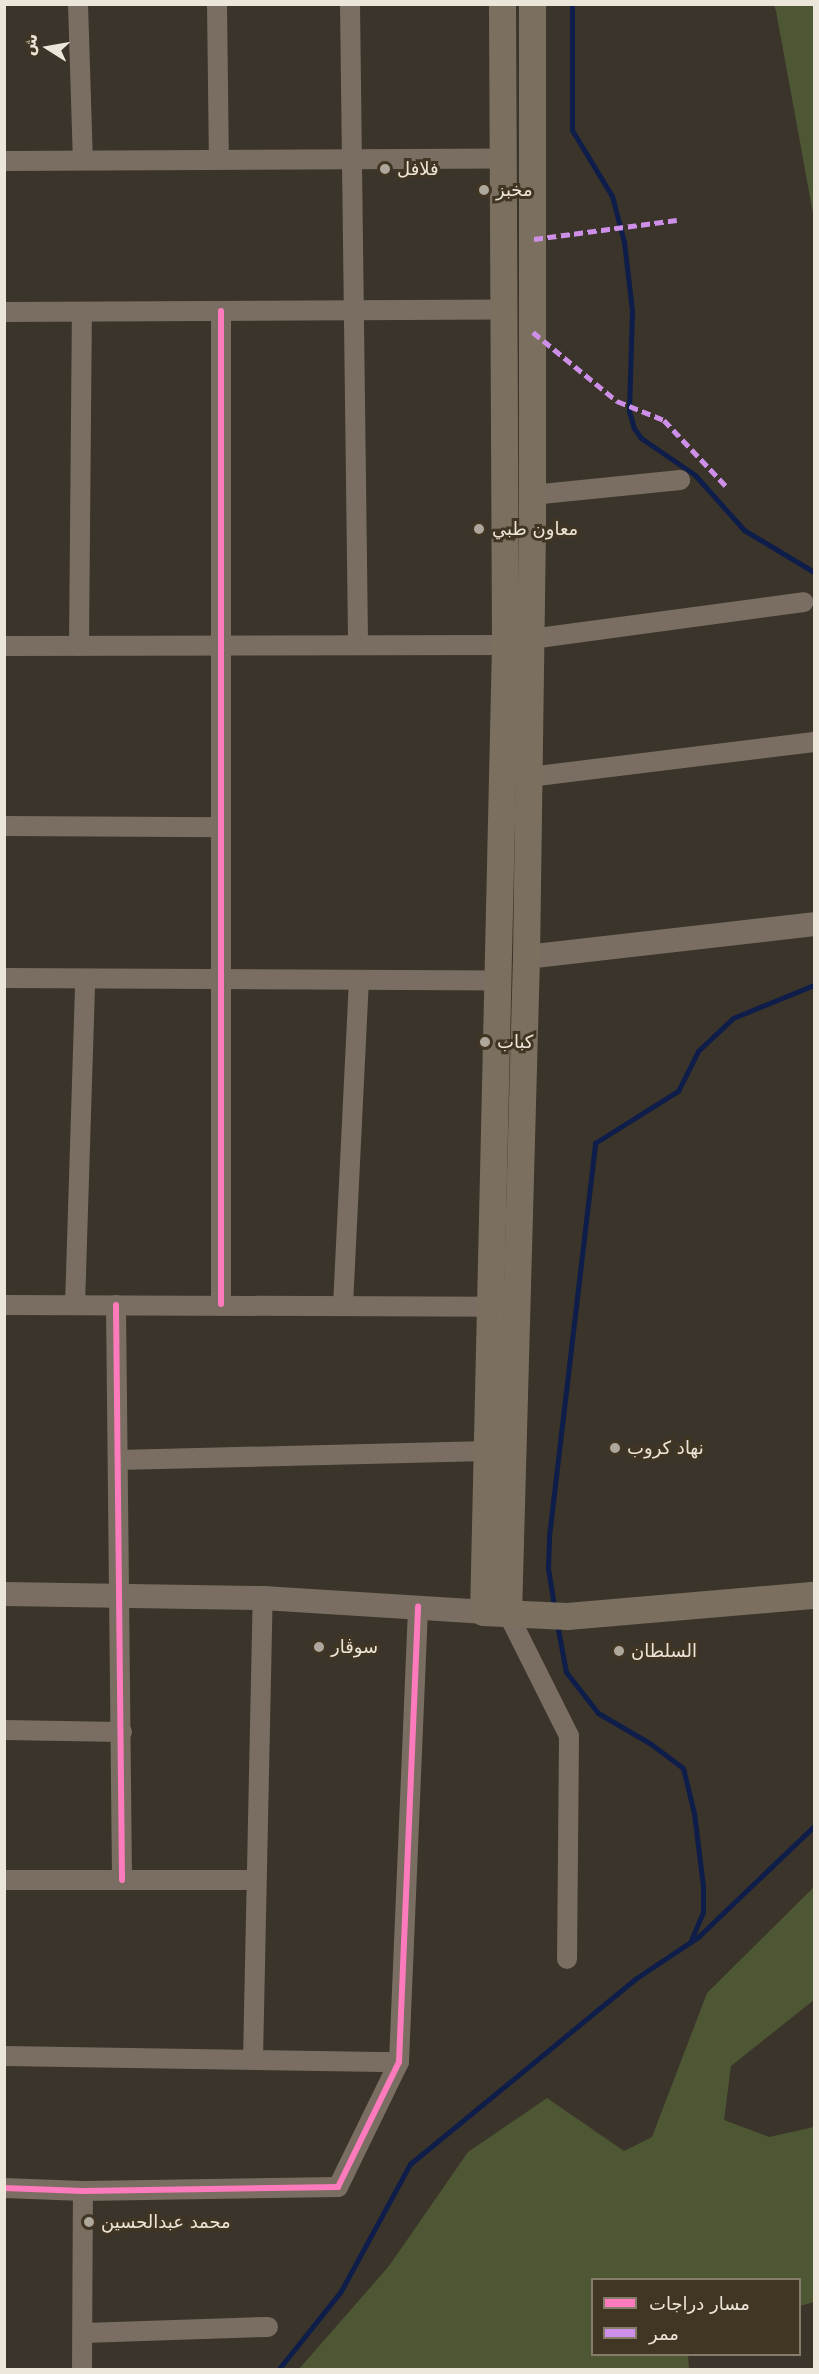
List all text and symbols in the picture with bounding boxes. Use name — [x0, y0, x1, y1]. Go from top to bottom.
north arrow — [18, 18, 78, 78]
text: ش — [18, 32, 41, 57]
place label: فلافل — [397, 158, 439, 180]
marker: فلافل — [378, 162, 392, 176]
place label: مخبز — [496, 179, 533, 201]
marker: مخبز — [477, 183, 491, 197]
place label: معاون طبي — [492, 518, 578, 540]
marker: معاون طبي — [470, 520, 488, 538]
place label: كباب — [497, 1031, 533, 1053]
marker: كباب — [478, 1035, 492, 1049]
place label: نهاد كروب — [627, 1437, 704, 1459]
marker: نهاد كروب — [608, 1441, 622, 1455]
place label: سوڤار — [331, 1636, 378, 1658]
marker: سوڤار — [312, 1640, 326, 1654]
place label: السلطان — [631, 1640, 697, 1662]
marker: السلطان — [612, 1644, 626, 1658]
place label: محمد عبدالحسين — [101, 2211, 231, 2233]
marker: محمد عبدالحسين — [82, 2215, 96, 2229]
legend — [591, 2278, 801, 2356]
text: مسار دراجات — [649, 2293, 750, 2314]
text: ممر — [649, 2323, 679, 2344]

